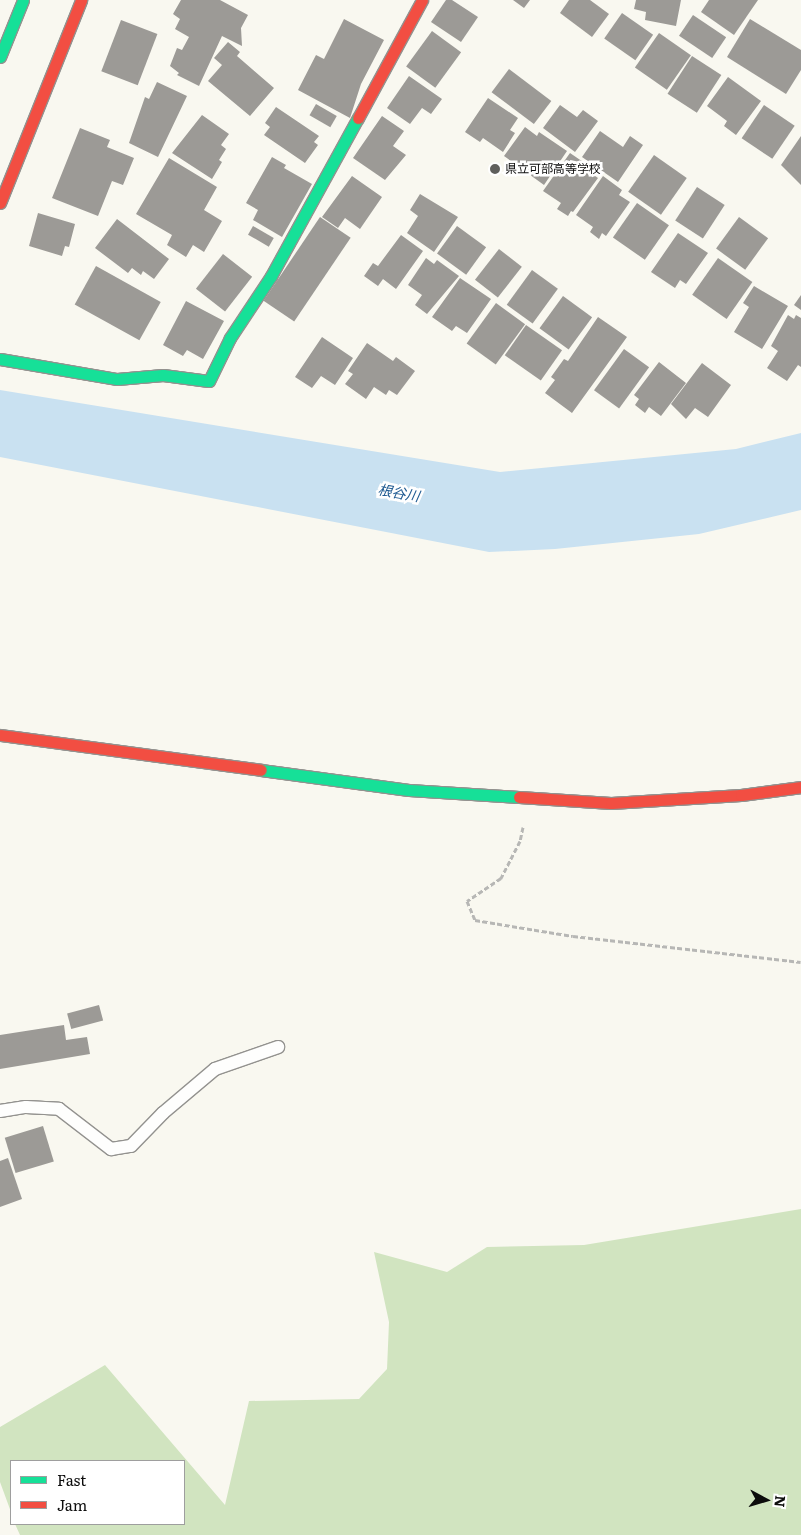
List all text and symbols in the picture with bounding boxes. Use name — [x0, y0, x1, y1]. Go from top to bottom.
place label: 県立可部高等学校 — [505, 162, 601, 176]
marker: 県立可部高等学校 — [489, 163, 501, 175]
water label: 根谷川 — [377, 480, 421, 504]
legend — [10, 1460, 185, 1525]
text: Fast — [57, 1468, 86, 1491]
north arrow — [741, 1475, 791, 1525]
text: Jam — [57, 1493, 87, 1516]
text: N — [770, 1495, 791, 1508]

